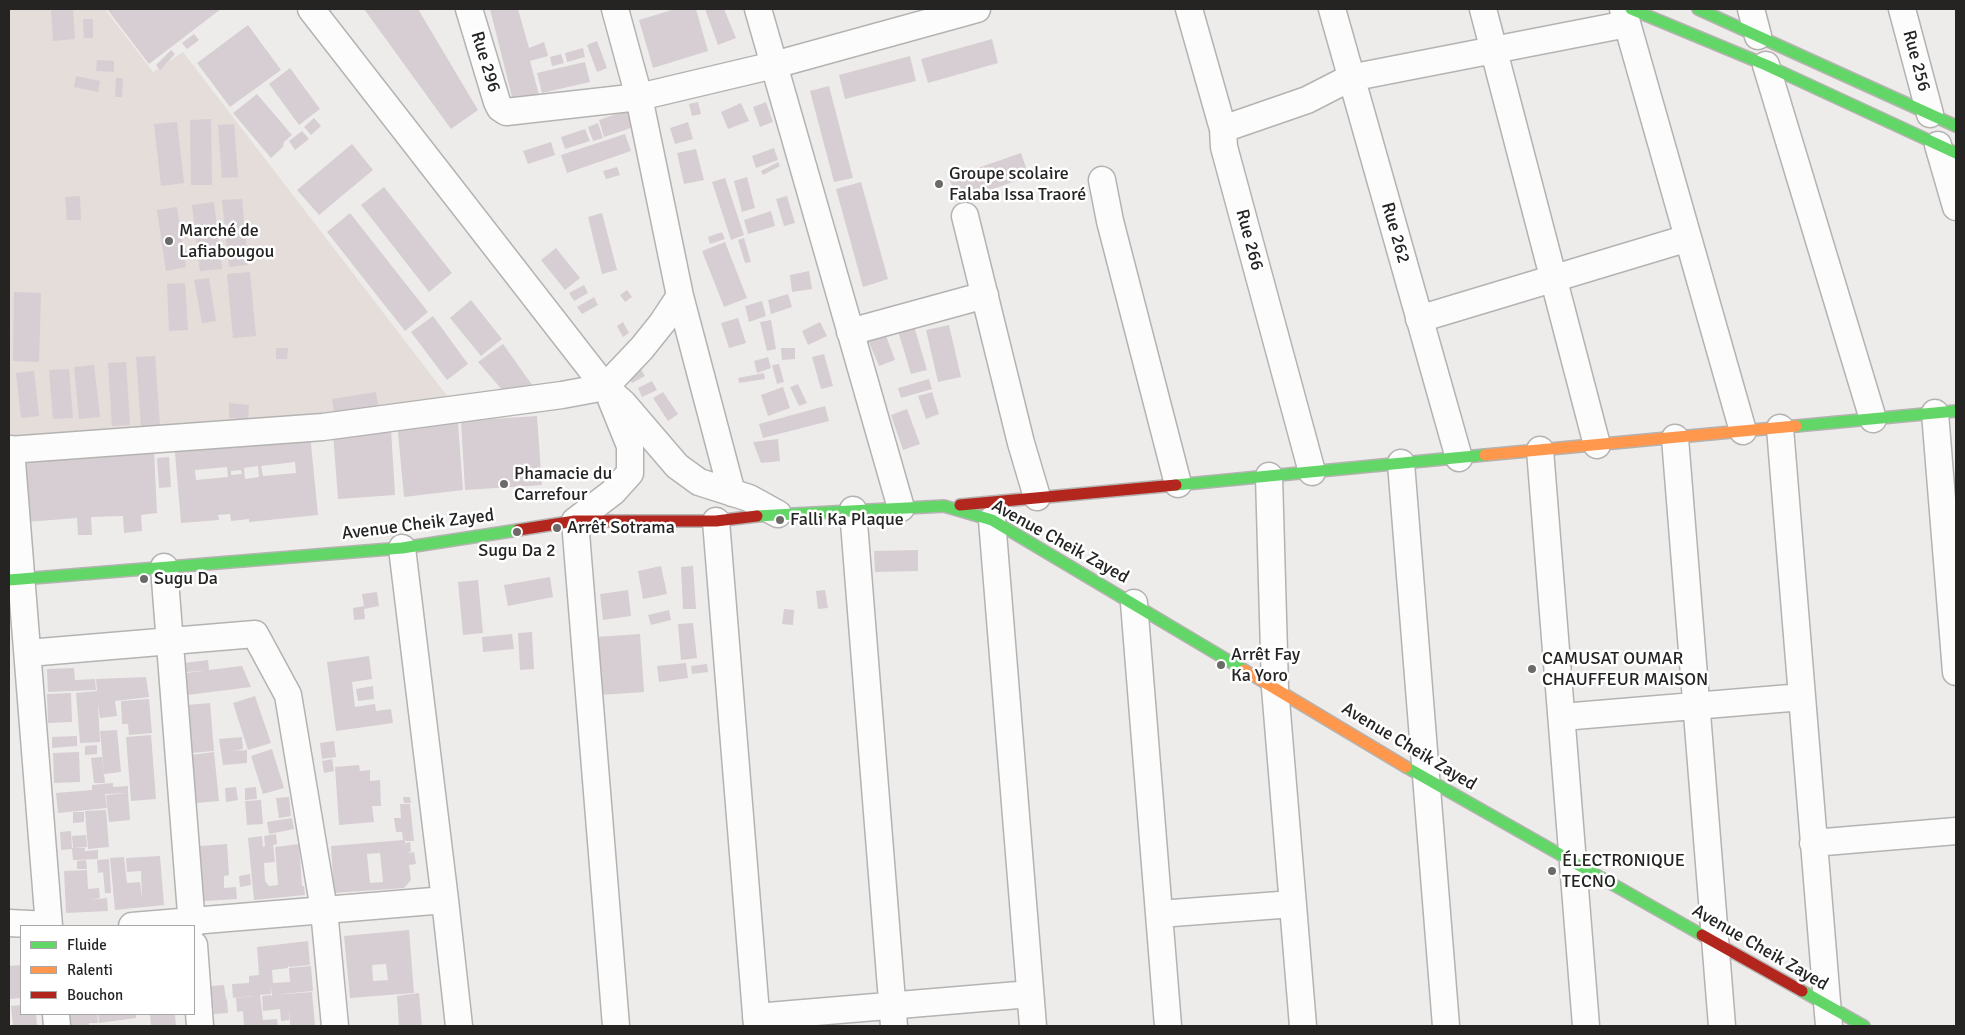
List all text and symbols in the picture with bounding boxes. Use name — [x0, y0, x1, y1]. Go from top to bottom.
street label: Rue 256 — [1897, 28, 1935, 94]
street label: Rue 296 — [466, 29, 504, 95]
place label: Groupe scolaire Falaba Issa Traoré — [949, 163, 1086, 205]
marker: Groupe scolaire Falaba Issa Traoré — [933, 178, 945, 190]
street label: Rue 262 — [1376, 200, 1414, 266]
street label: Rue 266 — [1230, 207, 1268, 273]
place label: Marché de Lafiabougou — [179, 220, 274, 262]
marker: Marché de Lafiabougou — [163, 235, 175, 247]
place label: Phamacie du Carrefour — [514, 463, 612, 506]
marker: Phamacie du Carrefour — [498, 478, 510, 490]
street label: Avenue Cheik Zayed — [988, 495, 1132, 589]
street label: Avenue Cheik Zayed — [341, 505, 495, 545]
place label: Falli Ka Plaque — [790, 509, 904, 531]
marker: Falli Ka Plaque — [774, 514, 786, 526]
place label: Arrêt Sotrama — [567, 517, 675, 539]
marker: Arrêt Sotrama — [551, 522, 563, 534]
marker: Sugu Da 2 — [511, 526, 523, 538]
place label: Sugu Da 2 — [478, 540, 556, 562]
place label: Sugu Da — [154, 568, 218, 590]
marker: Sugu Da — [138, 573, 150, 585]
place label: Arrêt Fay Ka Yoro — [1231, 644, 1300, 686]
place label: CAMUSAT OUMAR CHAUFFEUR MAISON — [1542, 648, 1708, 691]
marker: Arrêt Fay Ka Yoro — [1215, 659, 1227, 671]
marker: CAMUSAT OUMAR CHAUFFEUR MAISON — [1526, 663, 1538, 675]
street label: Avenue Cheik Zayed — [1338, 698, 1480, 796]
place label: ÉLECTRONIQUE TECNO — [1562, 850, 1685, 892]
marker: ÉLECTRONIQUE TECNO — [1546, 865, 1558, 877]
street label: Avenue Cheik Zayed — [1688, 900, 1832, 996]
legend — [20, 925, 195, 1015]
text: Fluide — [67, 936, 107, 954]
text: Ralenti — [67, 961, 113, 979]
text: Bouchon — [67, 986, 123, 1004]

